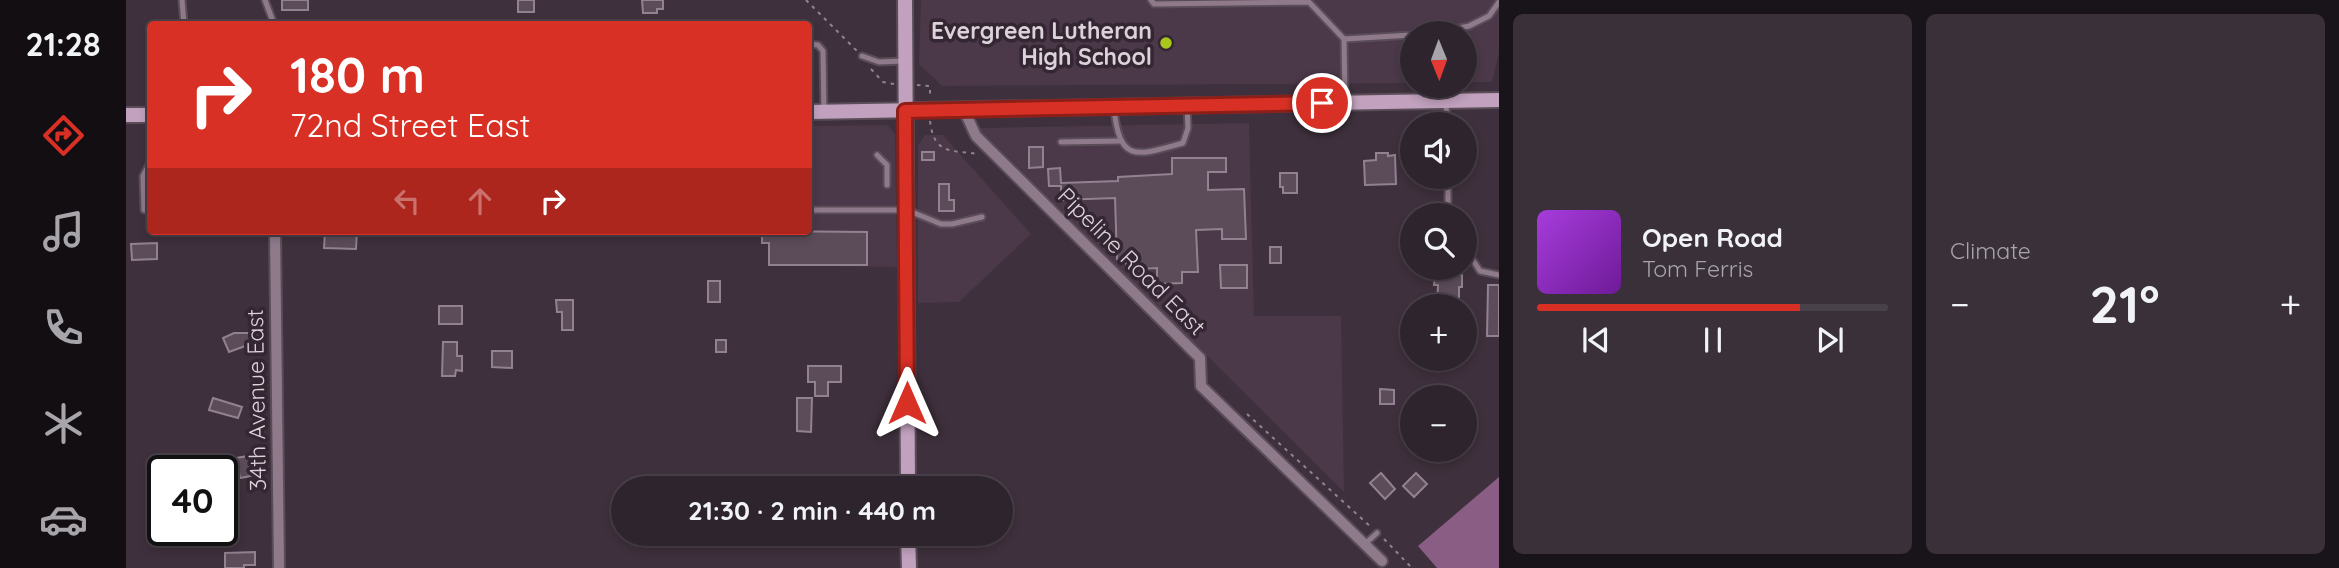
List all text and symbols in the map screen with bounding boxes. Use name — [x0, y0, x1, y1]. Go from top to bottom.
place label: Evergreen Lutheran High School — [931, 16, 1152, 71]
north arrow — [1400, 21, 1477, 98]
map controls — [1400, 21, 1477, 462]
text: 21:28 — [25, 24, 101, 64]
marker: Evergreen Lutheran High School — [1158, 35, 1174, 51]
text: 180 m — [290, 44, 425, 105]
icon: right — [175, 49, 266, 140]
pin — [1292, 73, 1352, 133]
icon: arrive — [1303, 84, 1341, 122]
text: 72nd Street East — [290, 105, 530, 145]
icon: directions — [39, 111, 88, 160]
button: sound — [1400, 112, 1477, 189]
street label: Pipeline Road East — [1052, 181, 1212, 341]
icon: left — [388, 182, 426, 220]
icon: ahead — [461, 182, 499, 220]
icon: right — [534, 182, 572, 220]
button: search — [1400, 203, 1477, 280]
icon: music — [39, 207, 88, 256]
text: Open Road — [1642, 221, 1783, 254]
text: Climate — [1950, 236, 2031, 265]
text: Tom Ferris — [1642, 254, 1753, 283]
text: 21° — [2090, 271, 2160, 336]
text: − — [1950, 280, 1970, 328]
text: + — [2280, 280, 2301, 328]
button: + — [1400, 294, 1477, 371]
icon: phone — [39, 303, 88, 352]
street label: 34th Avenue East — [240, 309, 272, 491]
icon: previous — [1577, 321, 1615, 359]
icon: pause — [1694, 321, 1732, 359]
icon: next — [1811, 321, 1849, 359]
position arrow — [870, 366, 944, 440]
button: − — [1400, 385, 1477, 462]
icon: climate — [39, 399, 88, 448]
speed limit sign: 40 — [147, 455, 238, 546]
text: 21:30 · 2 min · 440 m — [688, 494, 936, 527]
icon: car — [39, 495, 88, 544]

